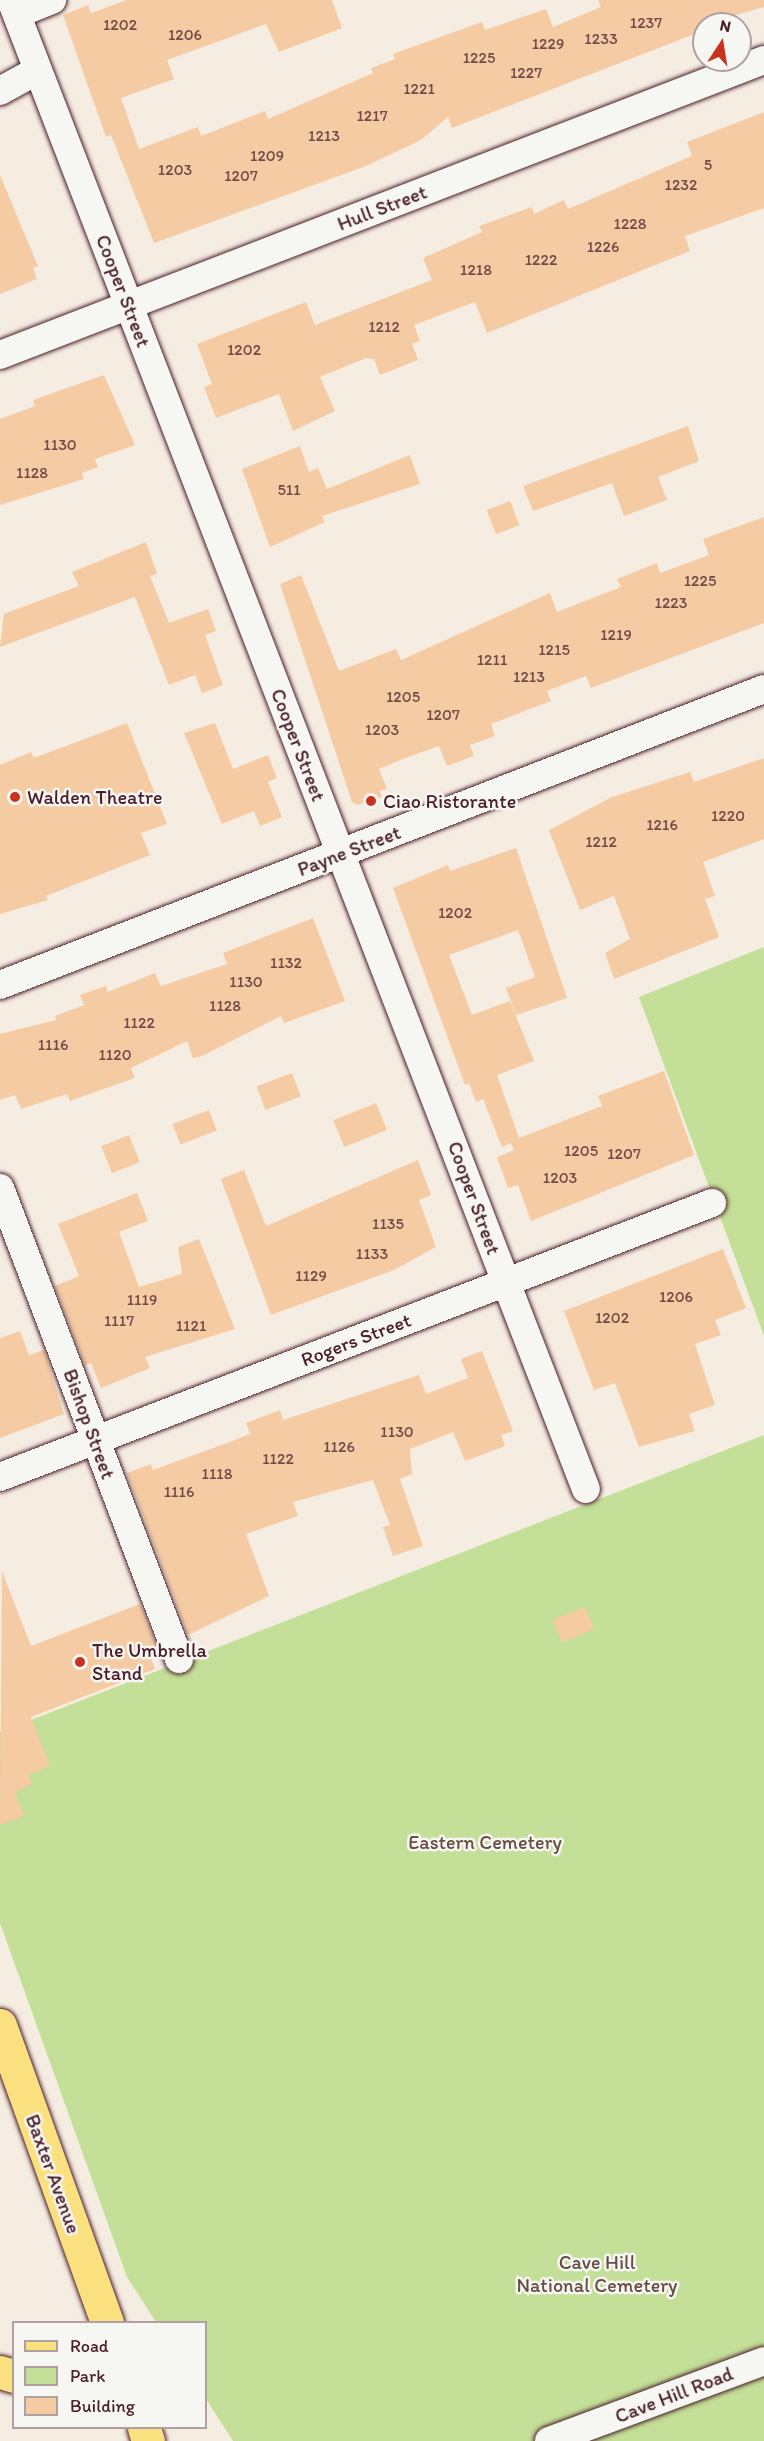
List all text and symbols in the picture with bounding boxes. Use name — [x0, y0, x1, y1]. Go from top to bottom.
north arrow — [692, 12, 752, 72]
house number: 1237 — [630, 13, 662, 33]
house number: 1202 — [103, 15, 137, 35]
text: N — [718, 15, 733, 36]
house number: 1206 — [168, 25, 202, 45]
house number: 1233 — [584, 29, 618, 49]
house number: 1229 — [532, 34, 564, 54]
house number: 1225 — [463, 48, 495, 68]
house number: 1227 — [510, 63, 542, 83]
house number: 1221 — [403, 79, 435, 99]
house number: 1217 — [356, 106, 388, 126]
house number: 1213 — [308, 126, 340, 146]
house number: 1209 — [250, 146, 284, 166]
house number: 5 — [704, 155, 712, 175]
house number: 1203 — [158, 160, 192, 180]
house number: 1207 — [224, 166, 258, 186]
house number: 1232 — [665, 175, 697, 195]
street label: Hull Street — [334, 180, 430, 236]
house number: 1228 — [613, 214, 647, 234]
street label: Cooper Street — [91, 231, 155, 351]
house number: 1226 — [587, 237, 619, 257]
house number: 1222 — [525, 250, 557, 270]
house number: 1218 — [460, 260, 492, 280]
house number: 1212 — [368, 317, 400, 337]
house number: 1202 — [227, 340, 261, 360]
house number: 1130 — [43, 435, 77, 455]
house number: 1128 — [16, 463, 48, 483]
house number: 511 — [277, 480, 301, 500]
house number: 1225 — [684, 571, 716, 591]
house number: 1223 — [655, 593, 687, 613]
house number: 1219 — [600, 625, 632, 645]
house number: 1215 — [538, 640, 570, 660]
house number: 1211 — [477, 650, 507, 670]
house number: 1213 — [513, 667, 545, 687]
street label: Cooper Street — [266, 685, 330, 805]
house number: 1205 — [386, 687, 420, 707]
house number: 1207 — [426, 705, 460, 725]
house number: 1203 — [365, 720, 399, 740]
place label: Walden Theatre — [27, 785, 162, 809]
place label: Ciao Ristorante — [383, 789, 516, 813]
marker: Walden Theatre — [8, 790, 22, 804]
marker: Ciao Ristorante — [364, 794, 378, 808]
house number: 1220 — [711, 806, 745, 826]
house number: 1216 — [646, 815, 678, 835]
street label: Payne Street — [294, 820, 404, 882]
house number: 1212 — [585, 832, 617, 852]
house number: 1202 — [438, 903, 472, 923]
house number: 1132 — [270, 953, 302, 973]
house number: 1130 — [229, 972, 263, 992]
house number: 1128 — [209, 996, 241, 1016]
house number: 1122 — [123, 1013, 155, 1033]
house number: 1116 — [38, 1035, 68, 1055]
house number: 1120 — [98, 1045, 132, 1065]
street label: Cooper Street — [442, 1138, 506, 1258]
house number: 1205 — [564, 1141, 598, 1161]
house number: 1207 — [607, 1144, 641, 1164]
house number: 1203 — [543, 1168, 577, 1188]
house number: 1135 — [372, 1214, 404, 1234]
house number: 1133 — [356, 1244, 388, 1264]
house number: 1129 — [295, 1266, 327, 1286]
house number: 1206 — [659, 1287, 693, 1307]
house number: 1119 — [127, 1290, 157, 1310]
street label: Rogers Street — [298, 1308, 414, 1372]
house number: 1202 — [595, 1308, 629, 1328]
house number: 1117 — [104, 1311, 134, 1331]
house number: 1121 — [176, 1316, 206, 1336]
street label: Bishop Street — [58, 1366, 120, 1482]
house number: 1130 — [380, 1422, 414, 1442]
house number: 1126 — [323, 1437, 355, 1457]
house number: 1122 — [262, 1449, 294, 1469]
house number: 1118 — [201, 1464, 233, 1484]
house number: 1116 — [164, 1482, 194, 1502]
place label: The Umbrella Stand — [92, 1638, 207, 1685]
marker: The Umbrella Stand — [73, 1655, 87, 1669]
park label: Eastern Cemetery — [408, 1830, 562, 1854]
street label: Baxter Avenue — [20, 2111, 86, 2237]
park label: Cave Hill National Cemetery — [516, 2251, 678, 2298]
legend — [12, 2321, 207, 2429]
text: Road — [70, 2335, 109, 2357]
street label: Cave Hill Road — [612, 2362, 736, 2428]
text: Park — [70, 2365, 105, 2387]
text: Building — [70, 2395, 135, 2417]

